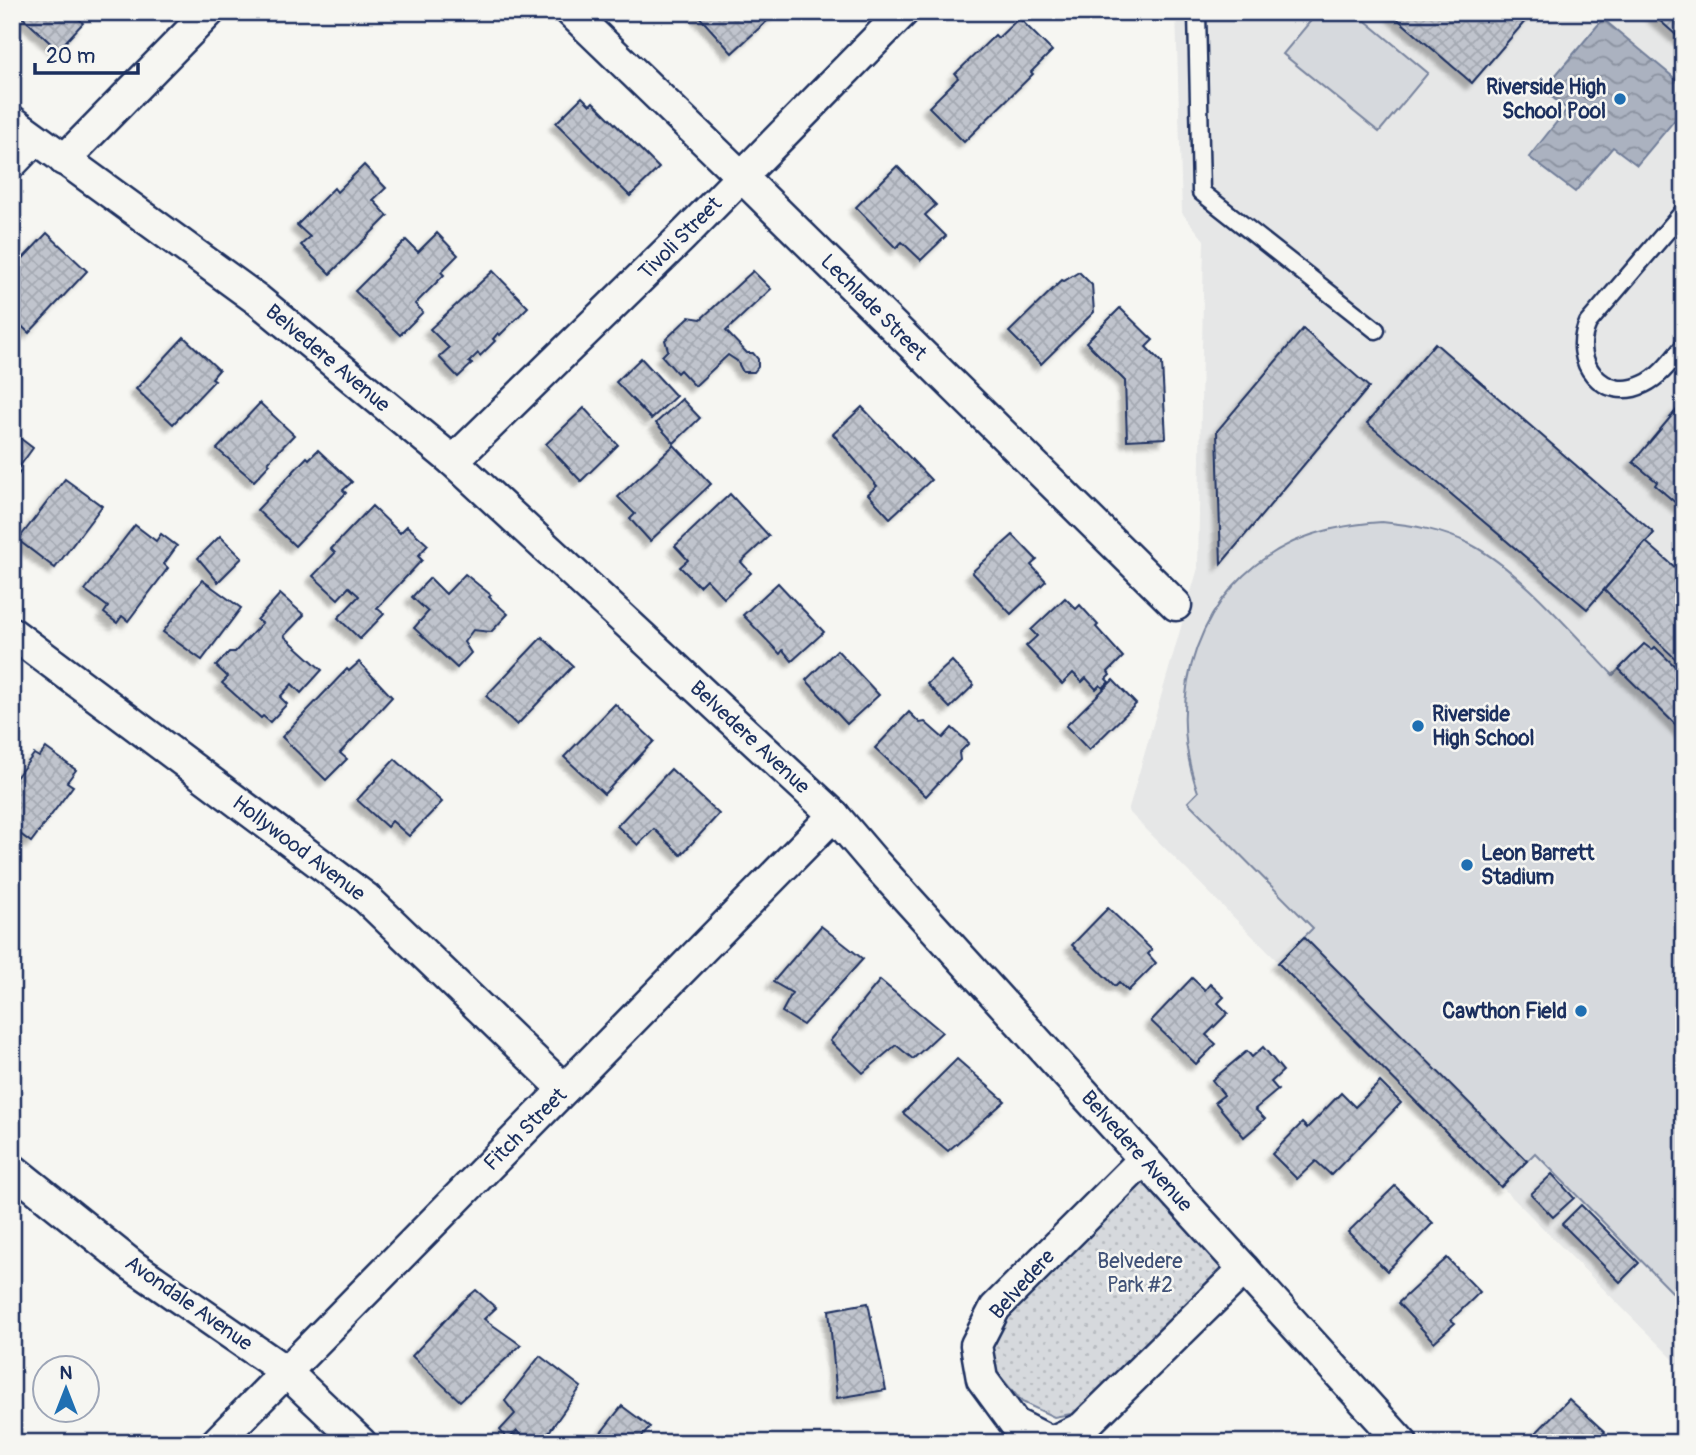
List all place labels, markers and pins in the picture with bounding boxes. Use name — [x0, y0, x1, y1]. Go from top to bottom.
place label: Riverside High School Pool — [1486, 74, 1606, 125]
marker: Riverside High School Pool — [1612, 91, 1628, 107]
place label: Riverside High School — [1432, 701, 1535, 752]
marker: Riverside High School — [1410, 718, 1426, 734]
place label: Leon Barrett Stadium — [1481, 840, 1595, 891]
marker: Leon Barrett Stadium — [1459, 857, 1475, 873]
place label: Cawthon Field — [1442, 998, 1567, 1025]
marker: Cawthon Field — [1573, 1003, 1589, 1019]

